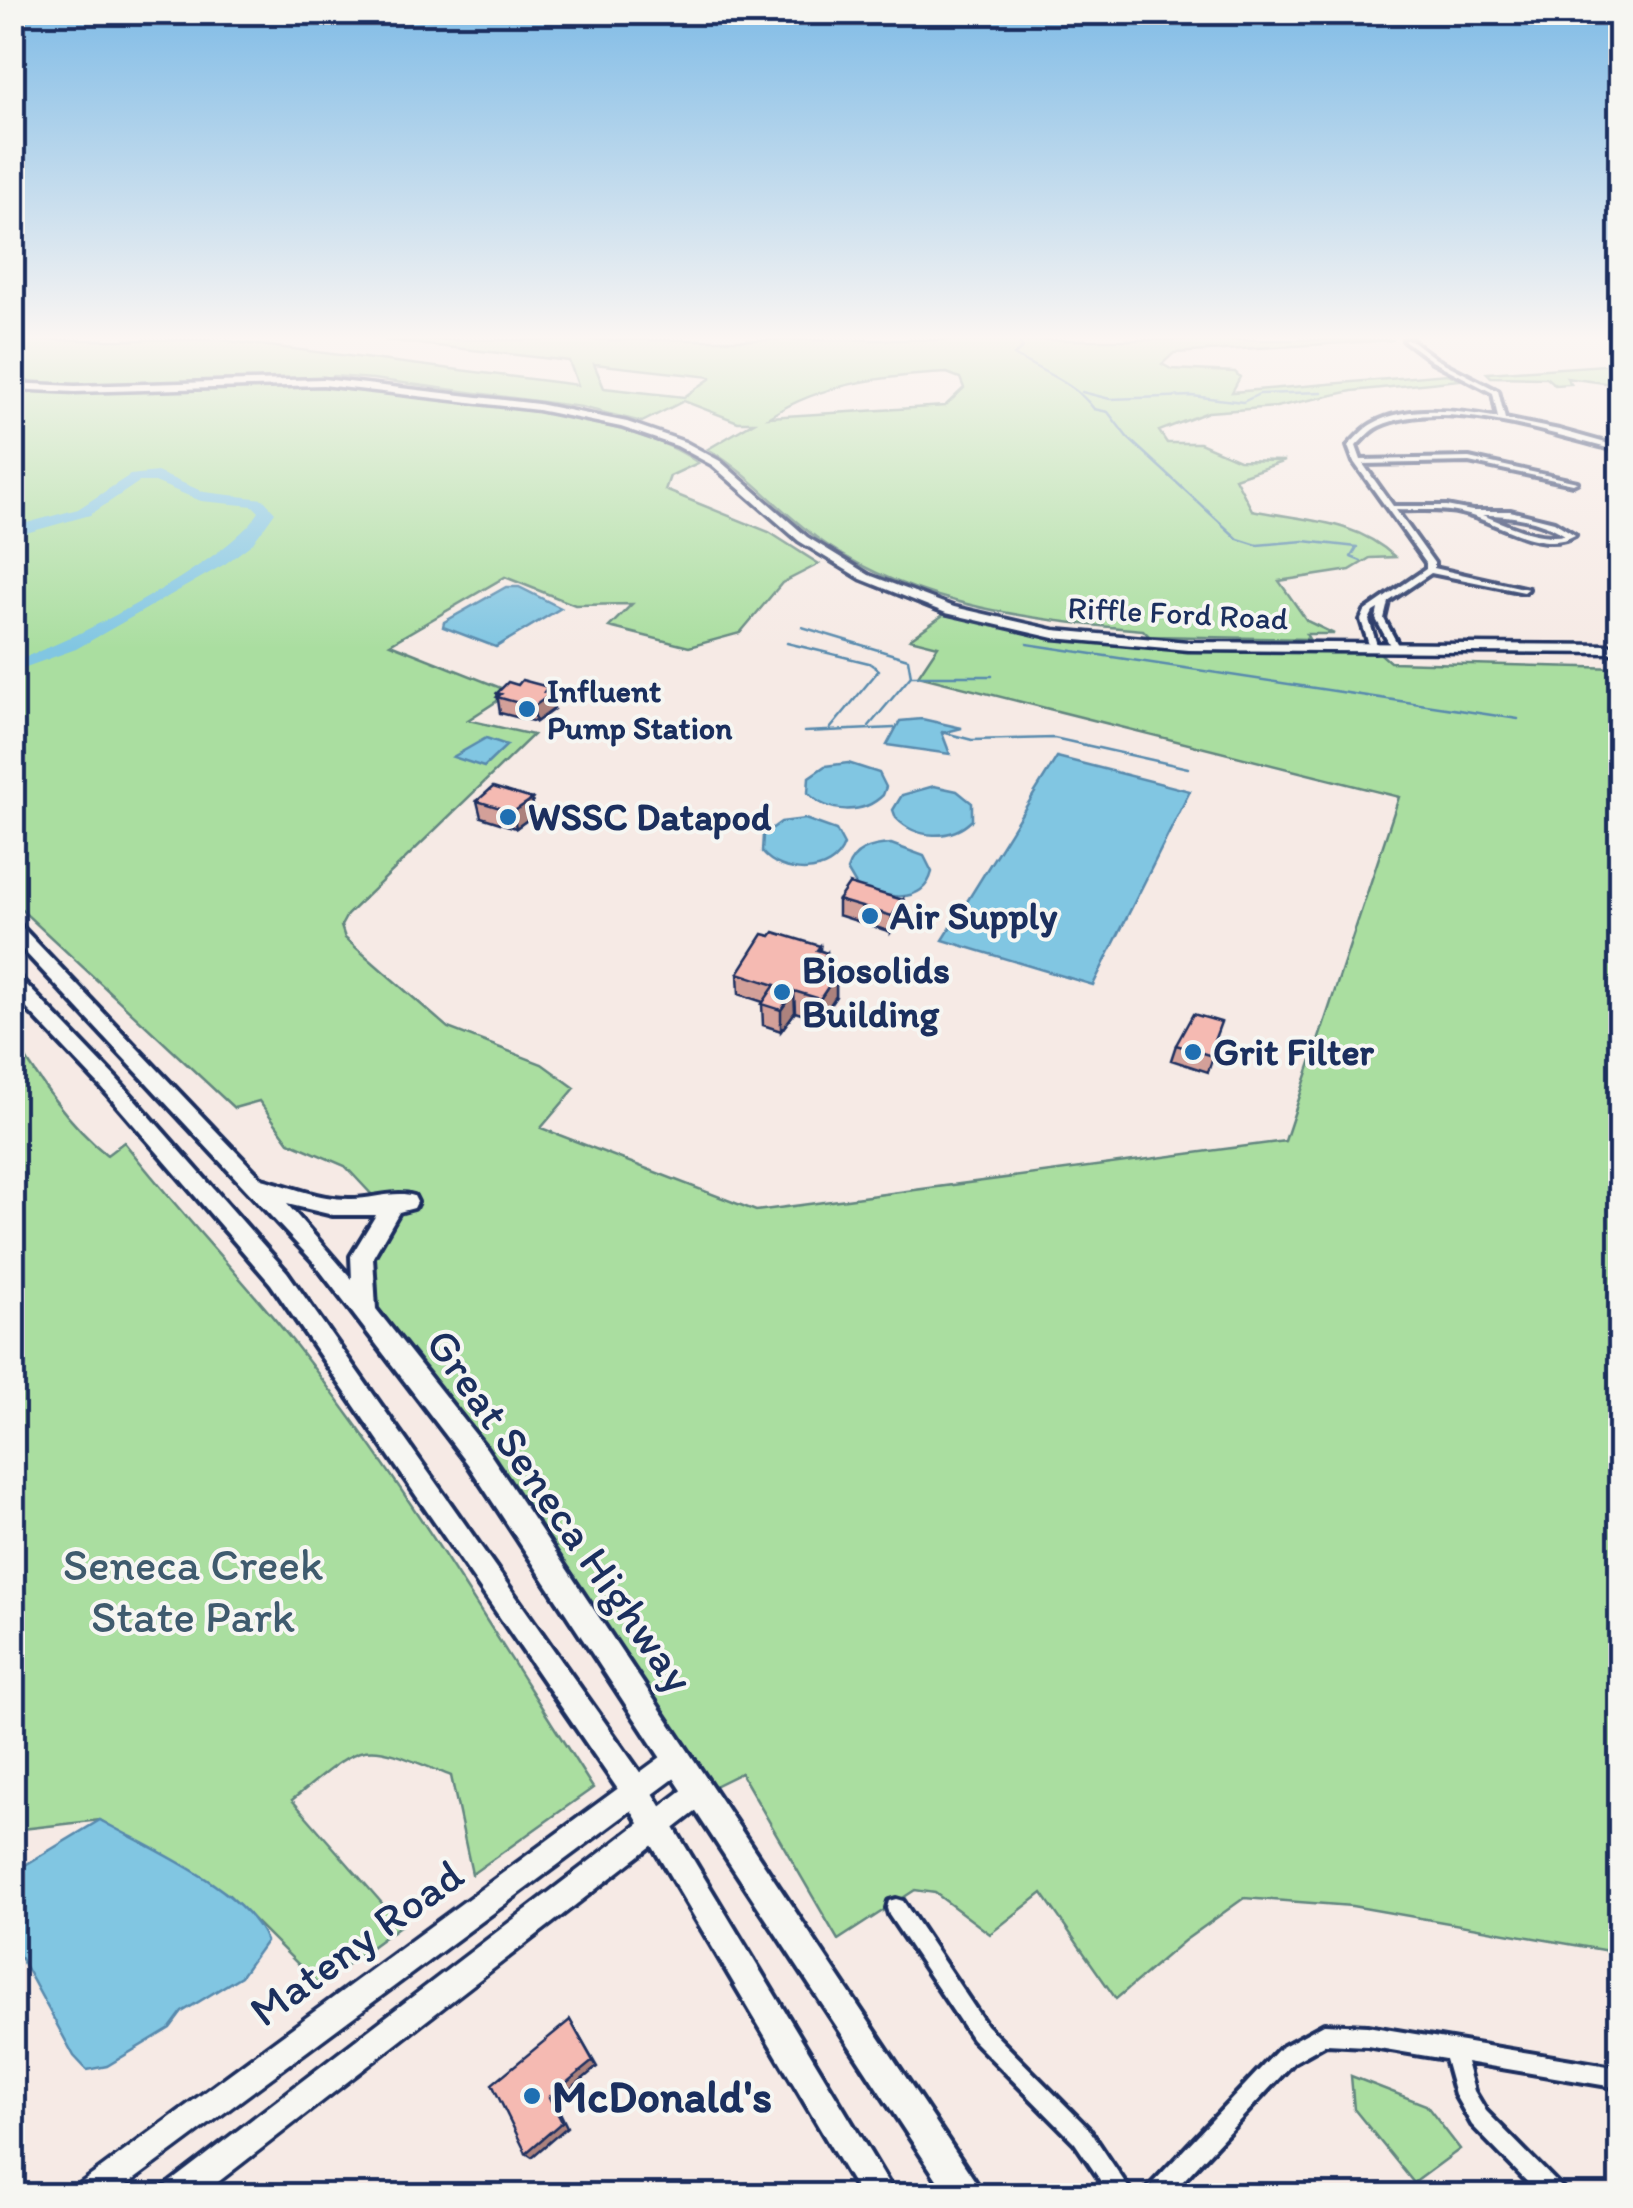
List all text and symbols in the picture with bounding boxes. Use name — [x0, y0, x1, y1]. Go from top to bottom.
street label: Riffle Ford Road — [1067, 588, 1290, 638]
place label: Influent Pump Station — [547, 672, 733, 747]
marker: Influent Pump Station — [516, 698, 538, 720]
place label: WSSC Datapod — [528, 794, 772, 840]
marker: WSSC Datapod — [497, 806, 519, 828]
place label: Air Supply — [890, 893, 1057, 939]
marker: Air Supply — [859, 905, 881, 927]
place label: Biosolids Building — [802, 947, 950, 1037]
marker: Biosolids Building — [771, 981, 793, 1003]
place label: Grit Filter — [1213, 1029, 1375, 1075]
marker: Grit Filter — [1182, 1041, 1204, 1063]
street label: Great Seneca Highway — [415, 1318, 707, 1702]
park label: Seneca Creek State Park — [63, 1537, 323, 1643]
street label: Mateny Road — [239, 1846, 473, 2037]
place label: McDonald's — [552, 2069, 772, 2123]
marker: McDonald's — [521, 2085, 543, 2107]

